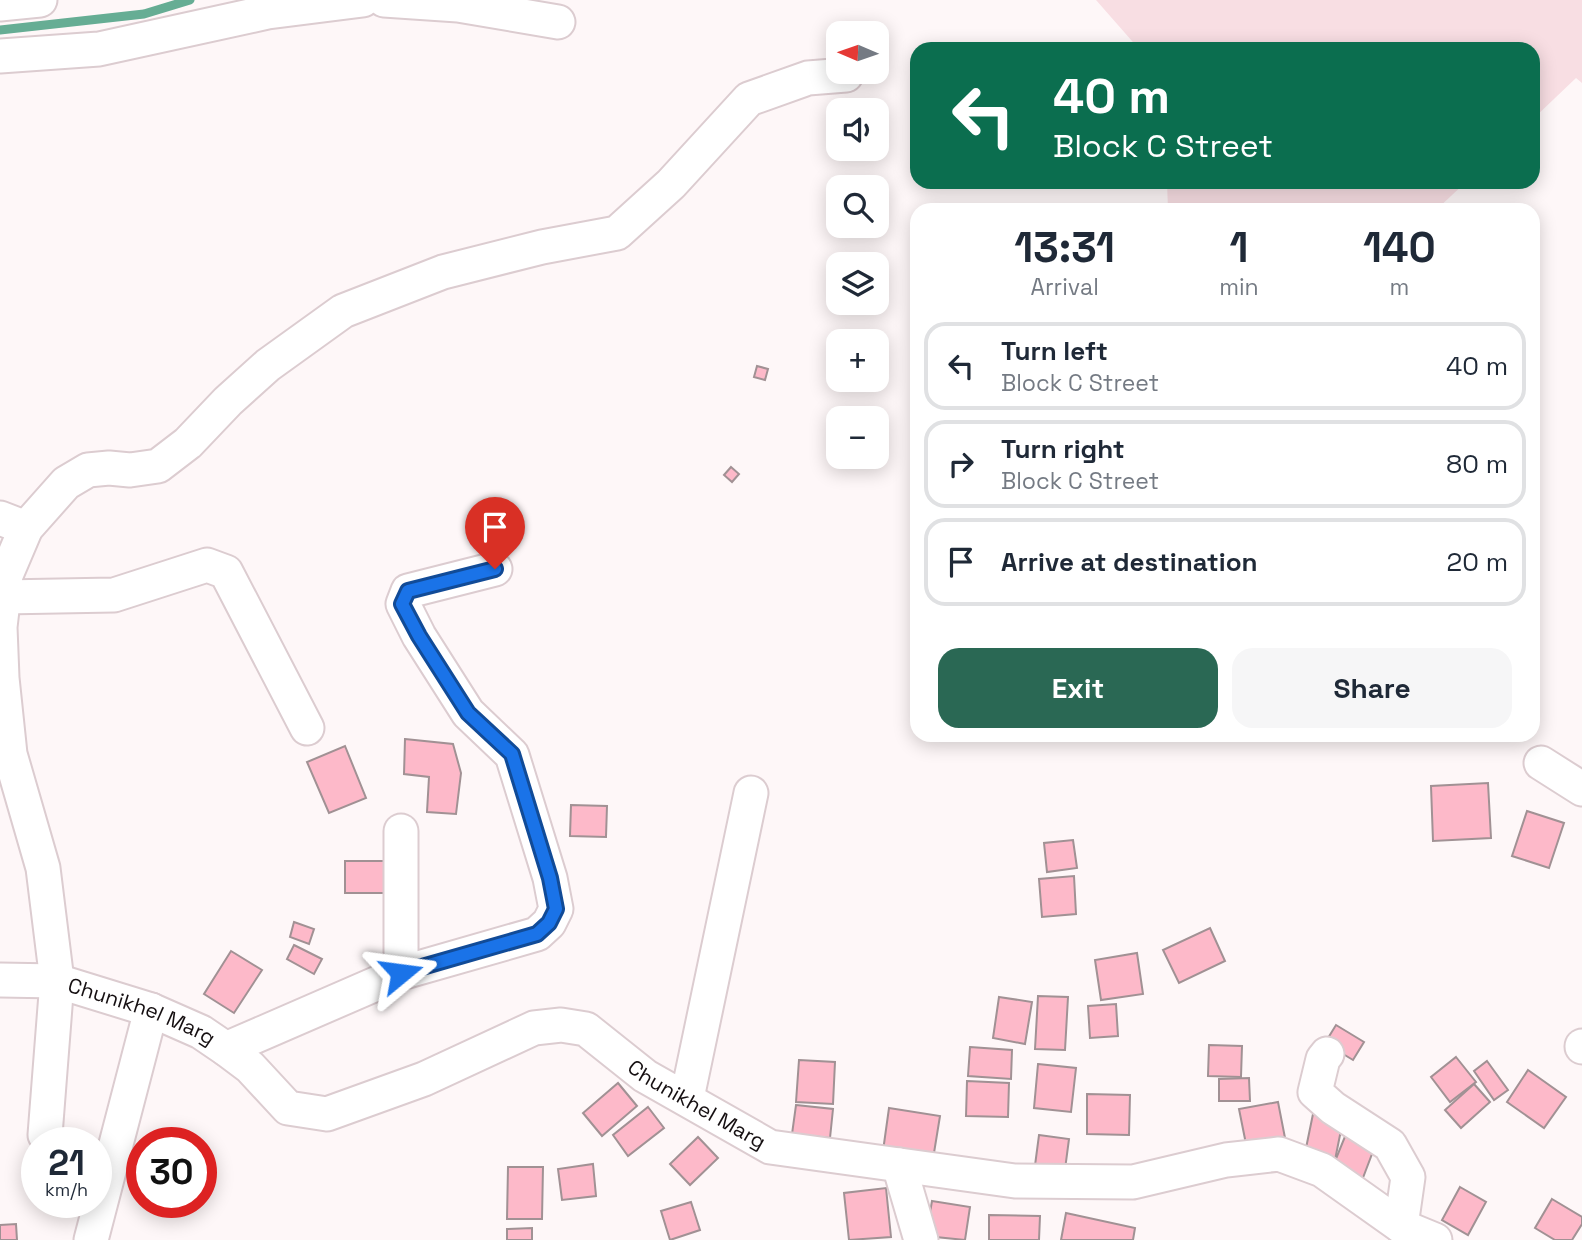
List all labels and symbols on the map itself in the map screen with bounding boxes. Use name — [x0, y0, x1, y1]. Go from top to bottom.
north arrow — [826, 21, 889, 84]
pin — [465, 497, 525, 569]
position arrow — [364, 936, 438, 1010]
street label: Chunikhel Marg — [65, 971, 221, 1051]
street label: Chunikhel Marg — [622, 1053, 771, 1155]
speed limit sign: 30 — [126, 1127, 217, 1218]

